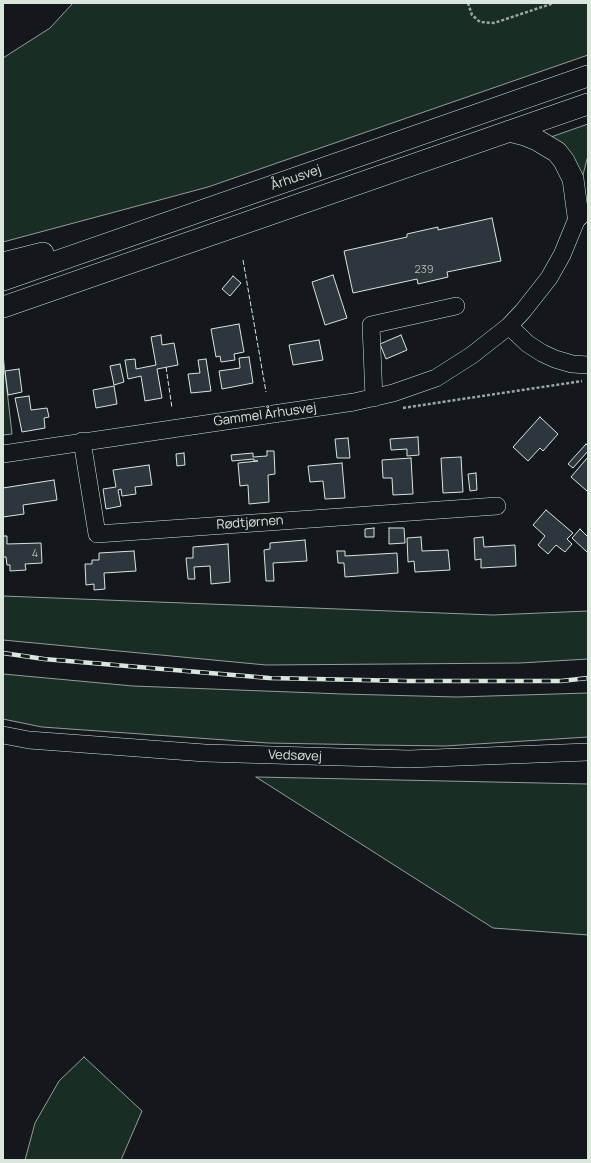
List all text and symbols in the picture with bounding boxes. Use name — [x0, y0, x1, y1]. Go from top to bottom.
street label: Århusvej — [269, 162, 323, 194]
house number: 239 — [414, 263, 434, 277]
street label: Gammel Århusvej — [213, 400, 317, 430]
street label: Rødtjørnen — [216, 513, 284, 533]
house number: 4 — [32, 547, 38, 561]
street label: Vedsøvej — [268, 747, 322, 765]

